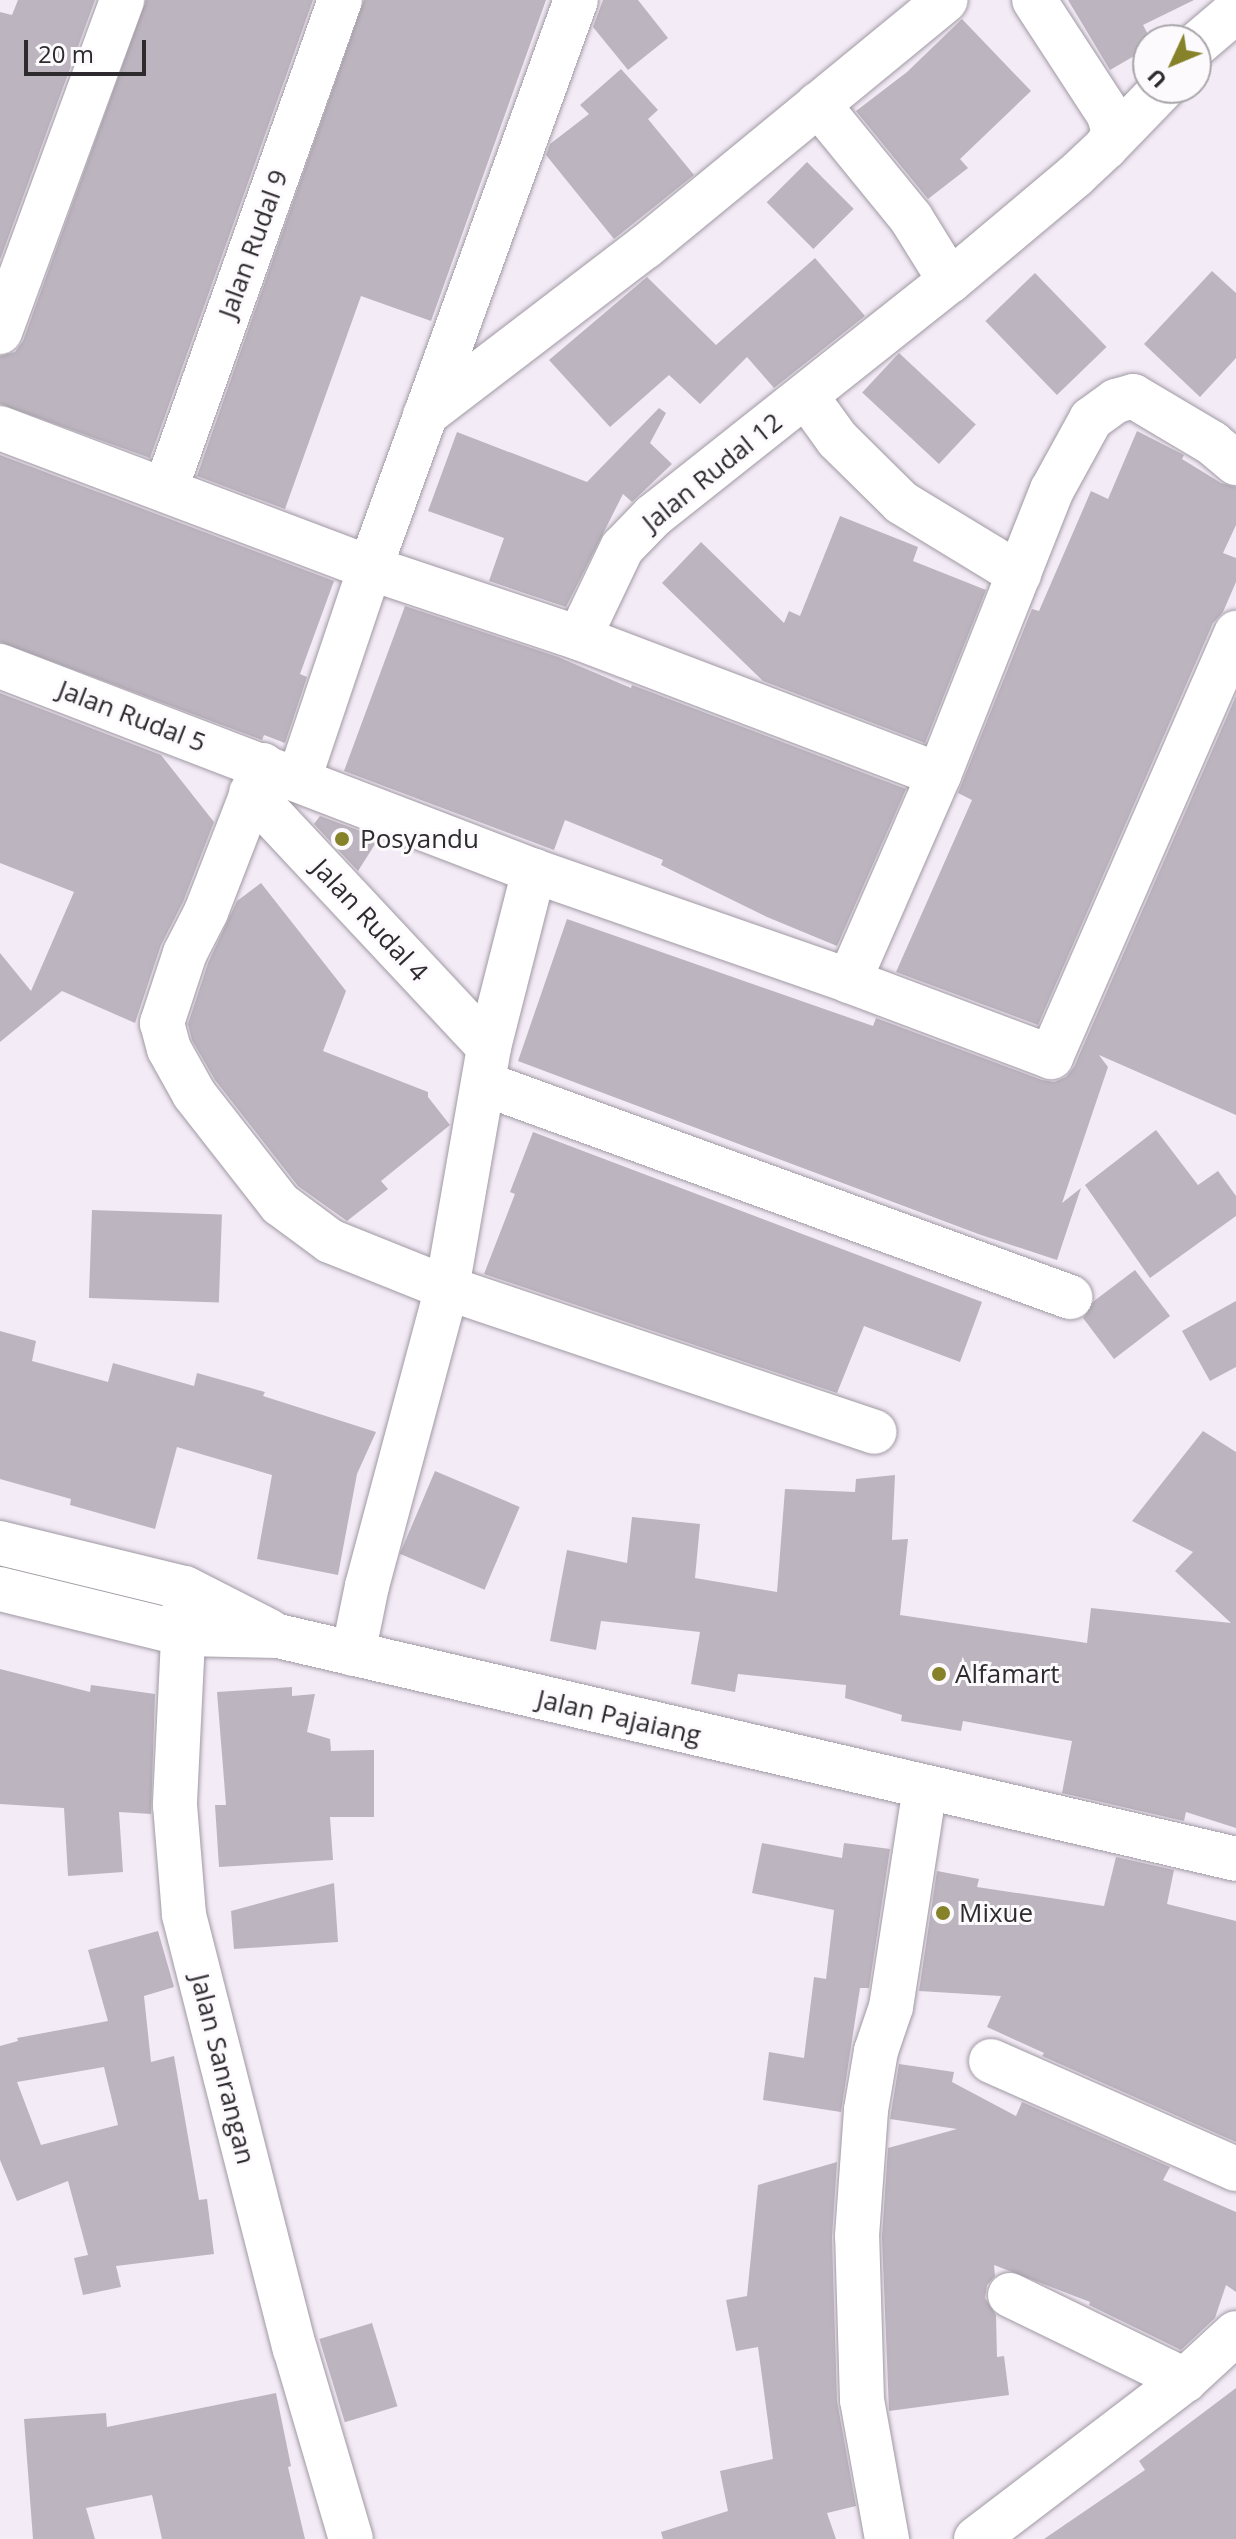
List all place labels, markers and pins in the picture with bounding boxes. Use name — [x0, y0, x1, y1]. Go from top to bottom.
place label: Posyandu — [360, 823, 479, 855]
marker: Posyandu — [331, 828, 353, 850]
place label: Alfamart — [955, 1658, 1060, 1690]
marker: Alfamart — [930, 1665, 948, 1683]
place label: Mixue — [959, 1897, 1033, 1929]
marker: Mixue — [934, 1904, 952, 1922]

